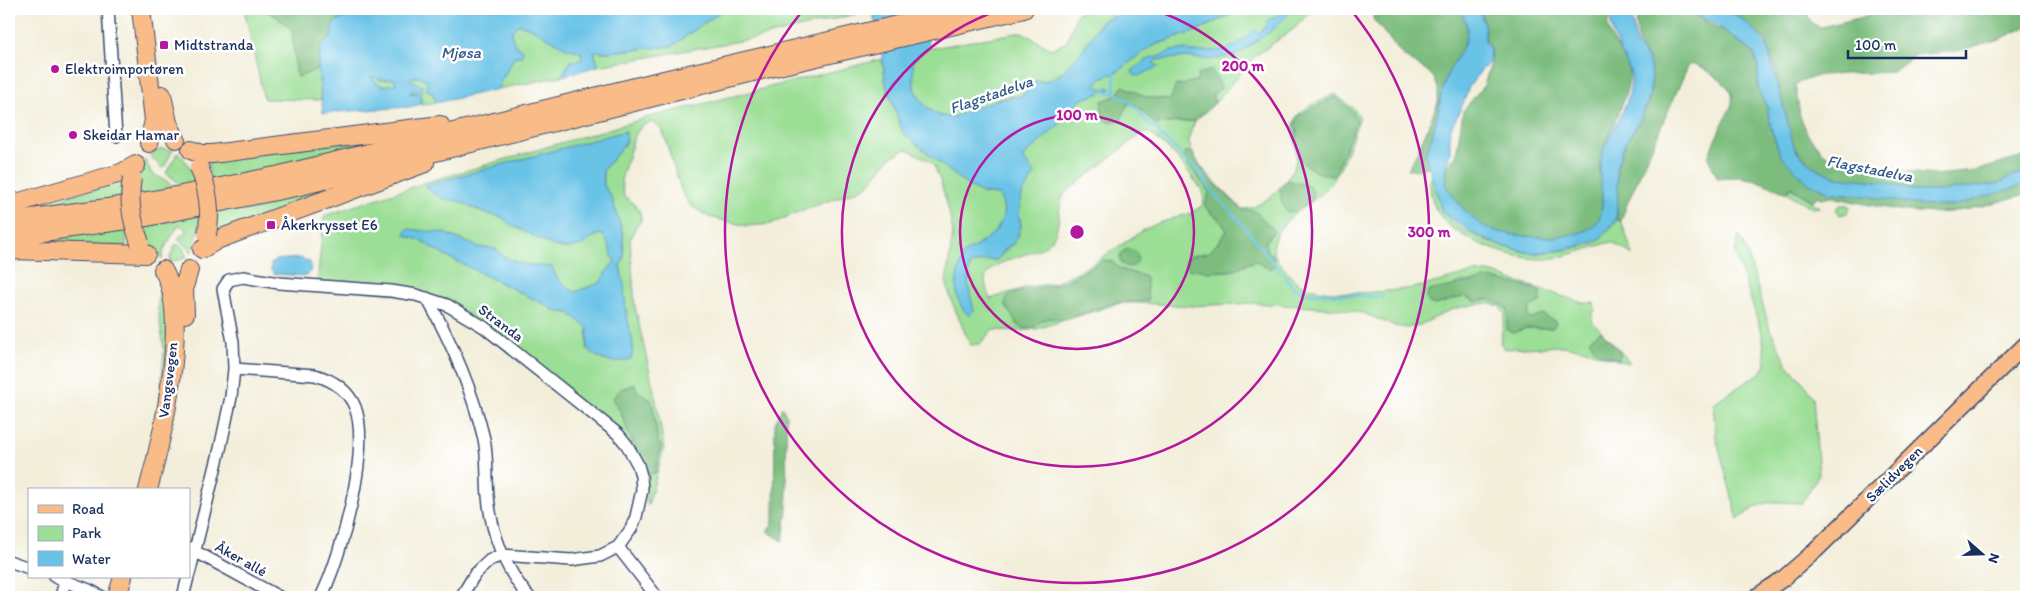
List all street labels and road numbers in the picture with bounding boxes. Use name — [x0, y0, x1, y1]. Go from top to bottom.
street label: Stranda — [475, 300, 528, 346]
street label: Vangsvegen — [154, 341, 182, 419]
street label: Sælidvegen — [1862, 442, 1926, 506]
street label: Åker allé — [212, 537, 270, 581]

